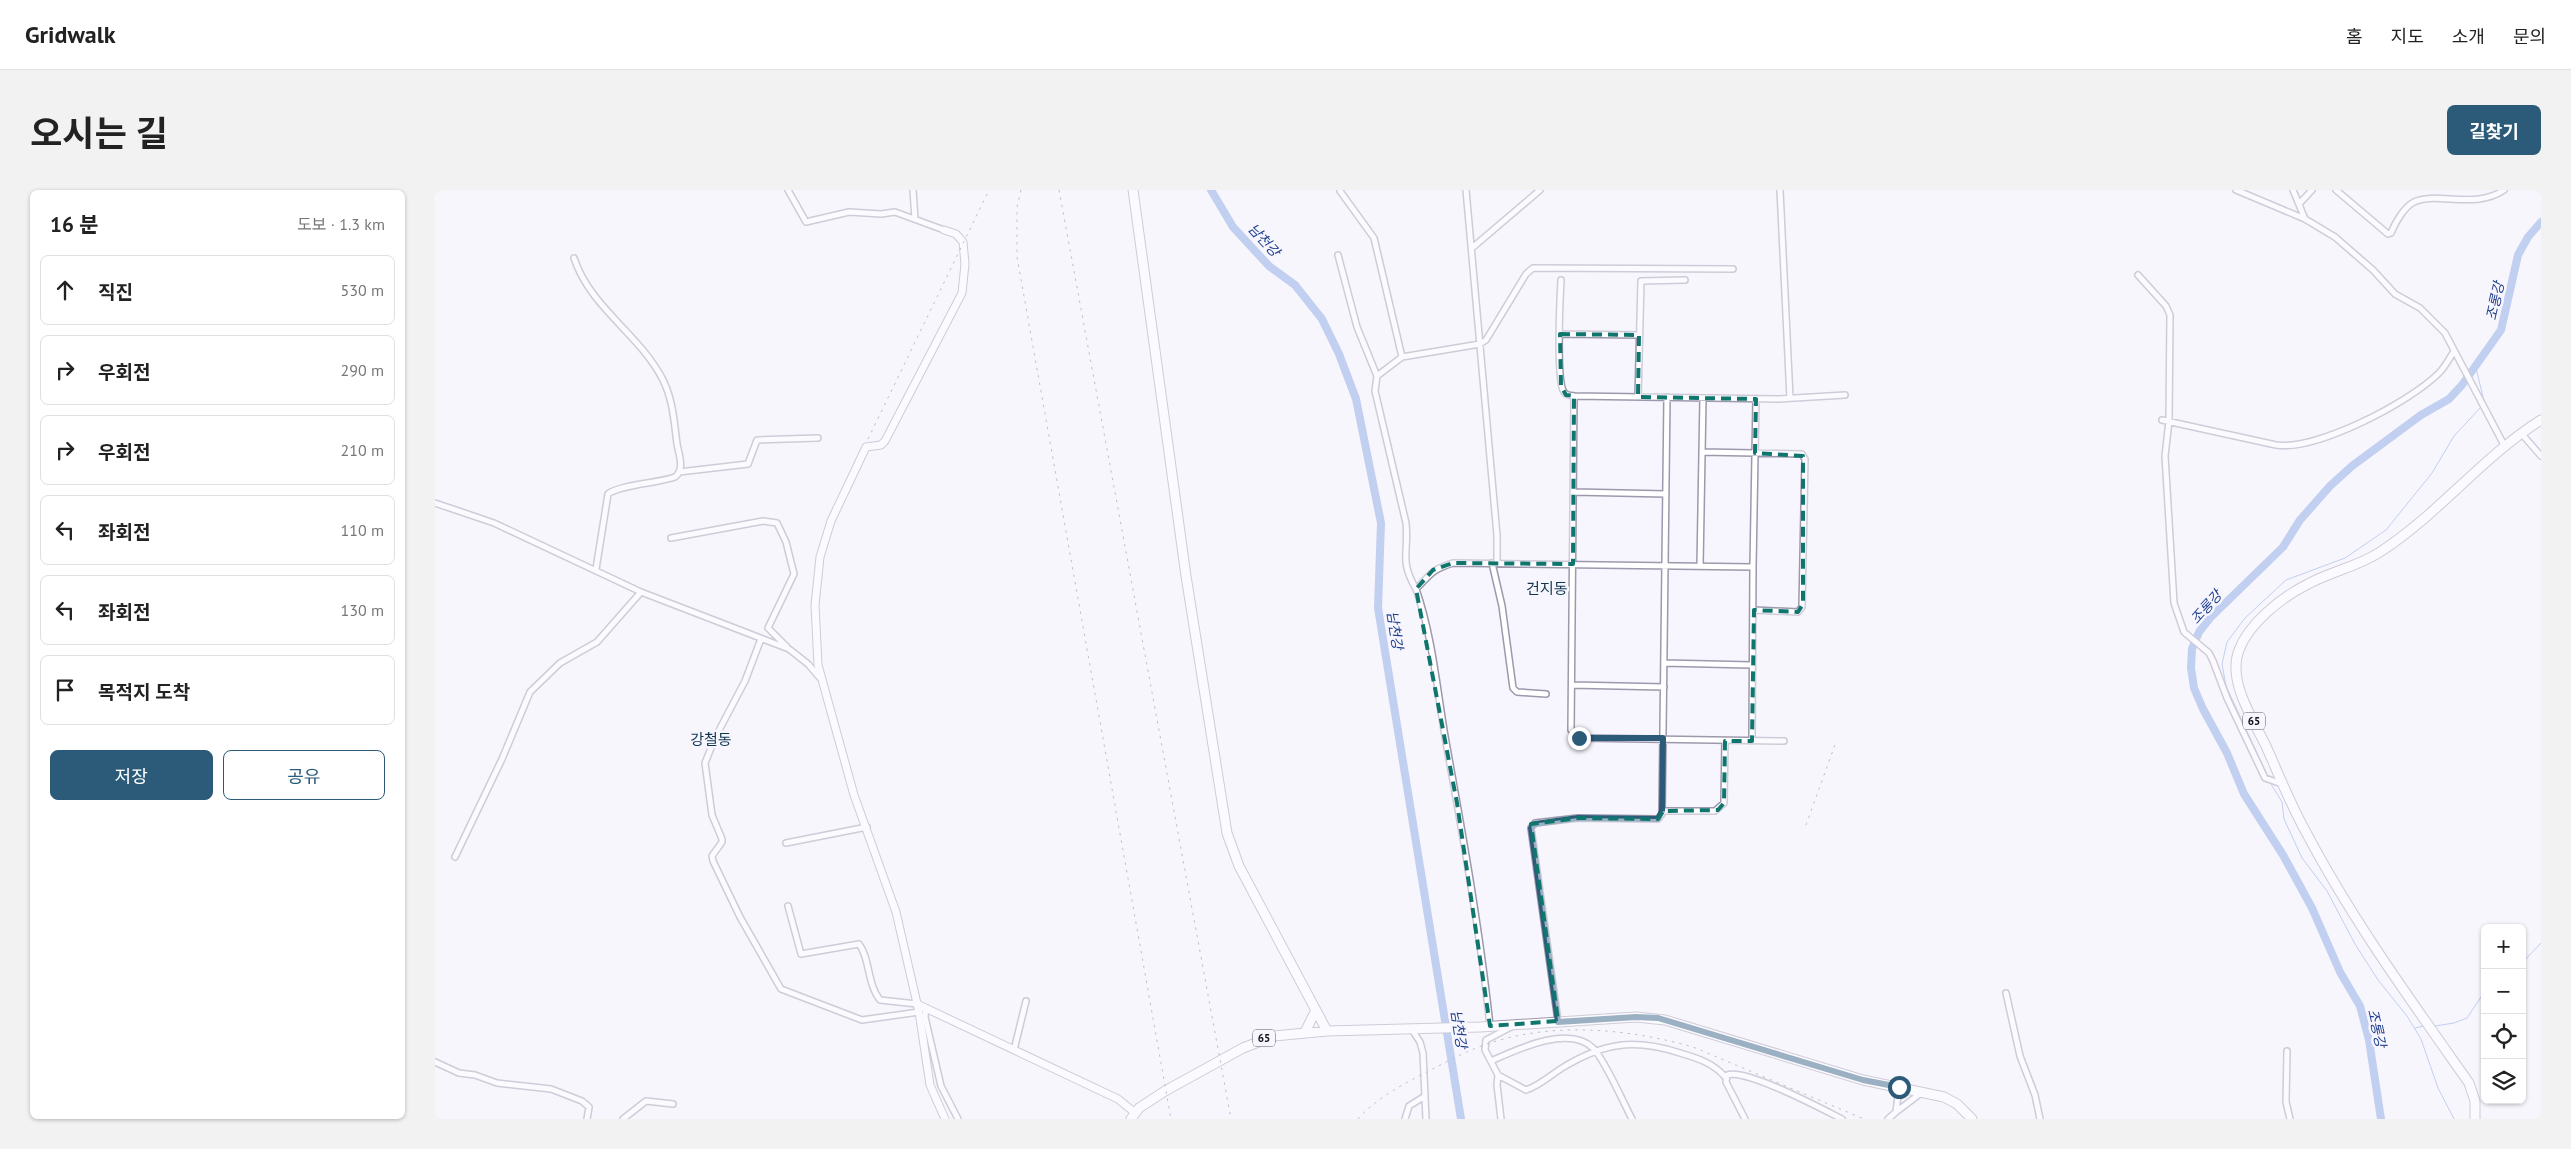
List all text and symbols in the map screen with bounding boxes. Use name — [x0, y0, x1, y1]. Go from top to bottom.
text: Gridwalk — [25, 19, 115, 50]
text: 홈 — [2346, 25, 2363, 48]
text: 지도 — [2391, 25, 2424, 48]
text: 소개 — [2452, 25, 2485, 48]
text: 문의 — [2513, 25, 2546, 48]
button: 길찾기 — [2447, 105, 2541, 155]
text: 오시는 길 — [30, 110, 168, 156]
text: 16 분 — [50, 211, 98, 238]
text: 도보 · 1.3 km — [297, 214, 385, 234]
water label: 남천강 — [1244, 220, 1285, 262]
icon: ahead — [51, 276, 79, 304]
water label: 조롱강 — [2482, 278, 2509, 322]
text: 직진 — [98, 280, 133, 304]
text: 530 m — [341, 280, 384, 300]
icon: right — [51, 356, 79, 384]
text: 우회전 — [98, 360, 150, 384]
text: 290 m — [341, 360, 384, 380]
icon: right — [51, 436, 79, 464]
text: 우회전 — [98, 440, 150, 464]
text: 210 m — [341, 440, 384, 460]
icon: left — [51, 516, 79, 544]
text: 좌회전 — [98, 520, 150, 544]
text: 110 m — [341, 520, 384, 540]
district label: 건지동 — [1526, 579, 1568, 598]
water label: 조롱강 — [2186, 585, 2227, 627]
icon: left — [51, 596, 79, 624]
text: 좌회전 — [98, 600, 150, 624]
text: 130 m — [341, 600, 384, 620]
water label: 남천강 — [1383, 610, 1407, 653]
icon: arrive — [51, 676, 79, 704]
text: 목적지 도착 — [98, 680, 190, 704]
road number: 65 — [2243, 712, 2265, 730]
route end — [1568, 727, 1591, 750]
district label: 강철동 — [690, 730, 732, 749]
button: 저장 — [50, 750, 213, 800]
button: 공유 — [223, 750, 385, 800]
map controls — [2481, 924, 2526, 1104]
button: + — [2481, 924, 2526, 969]
button: − — [2481, 969, 2526, 1014]
water label: 조롱강 — [2364, 1007, 2391, 1051]
water label: 남천강 — [1447, 1009, 1471, 1052]
button: locate — [2481, 1014, 2526, 1059]
road number: 65 — [1253, 1030, 1275, 1046]
button: layers — [2481, 1059, 2526, 1104]
route start — [1888, 1076, 1911, 1099]

